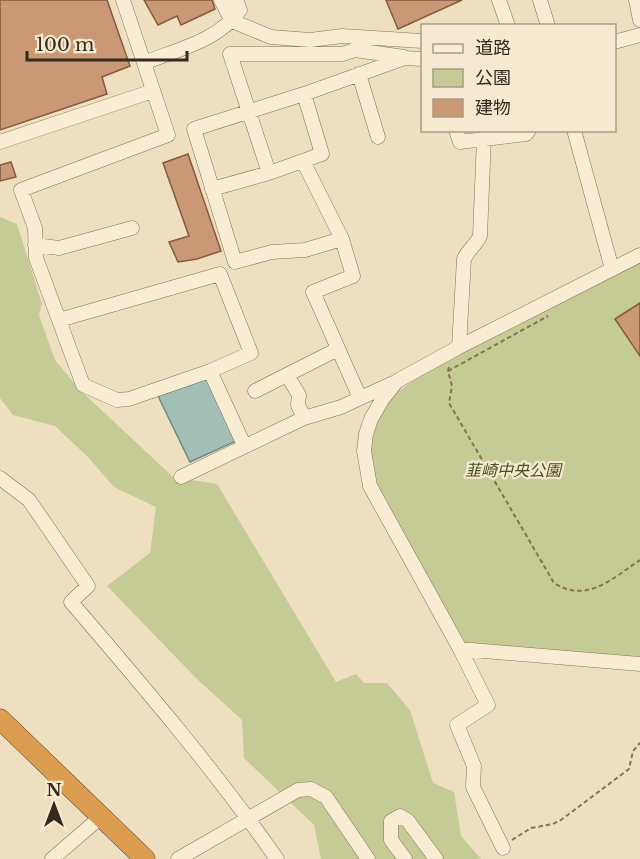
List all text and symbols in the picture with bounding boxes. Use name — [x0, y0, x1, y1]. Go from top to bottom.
scale bar — [27, 24, 188, 62]
legend — [421, 24, 616, 132]
text: 100 m — [36, 34, 94, 56]
text: 道路 — [475, 37, 511, 59]
text: 公園 — [475, 67, 511, 89]
text: 建物 — [475, 97, 511, 119]
park label: 韮崎中央公園 — [465, 460, 563, 480]
north arrow — [24, 775, 84, 835]
text: N — [46, 780, 62, 800]

